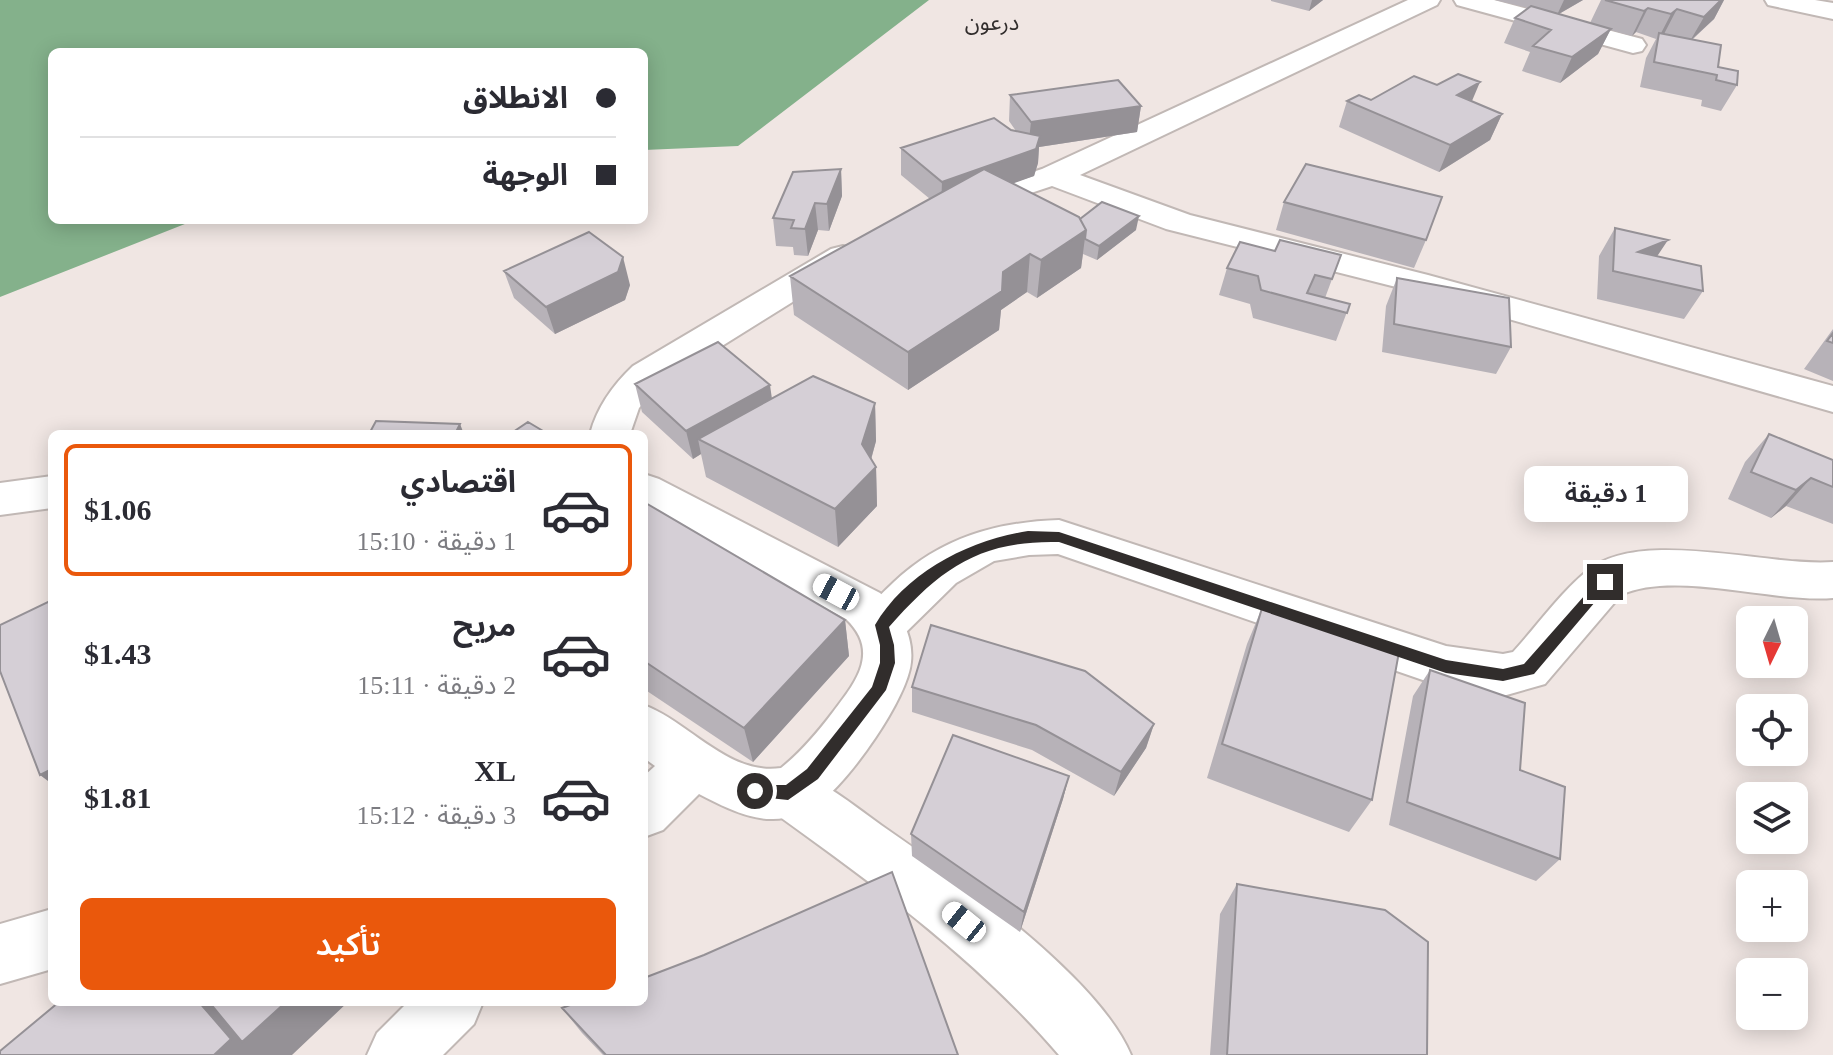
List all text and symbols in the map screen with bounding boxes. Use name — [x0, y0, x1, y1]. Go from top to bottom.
district label: درعون — [965, 10, 1019, 36]
text: الانطلاق — [463, 81, 568, 114]
text: الوجهة — [483, 158, 568, 191]
text: اقتصادي — [401, 465, 516, 498]
callout: 1 دقيقة — [1523, 466, 1687, 522]
icon: car — [540, 474, 612, 546]
text: 1 دقيقة — [1565, 479, 1647, 508]
text: $1.06 — [84, 493, 152, 526]
text: 1 دقيقة · 15:10 — [356, 527, 516, 556]
route end — [1587, 564, 1623, 600]
car — [809, 570, 863, 614]
north arrow — [1736, 606, 1808, 678]
map controls — [1736, 606, 1808, 1030]
text: مريح — [453, 609, 516, 642]
icon: car — [540, 618, 612, 690]
text: $1.43 — [84, 637, 152, 670]
text: 2 دقيقة · 15:11 — [357, 671, 516, 700]
button: locate — [1736, 694, 1808, 766]
text: XL — [474, 754, 516, 787]
icon: car — [540, 762, 612, 834]
route start — [737, 773, 773, 809]
text: $1.81 — [84, 781, 152, 814]
button: layers — [1736, 782, 1808, 854]
text: 3 دقيقة · 15:12 — [356, 801, 516, 830]
button: + — [1736, 870, 1808, 942]
button: تأكيد — [80, 898, 616, 990]
car — [938, 898, 990, 946]
button: − — [1736, 958, 1808, 1030]

